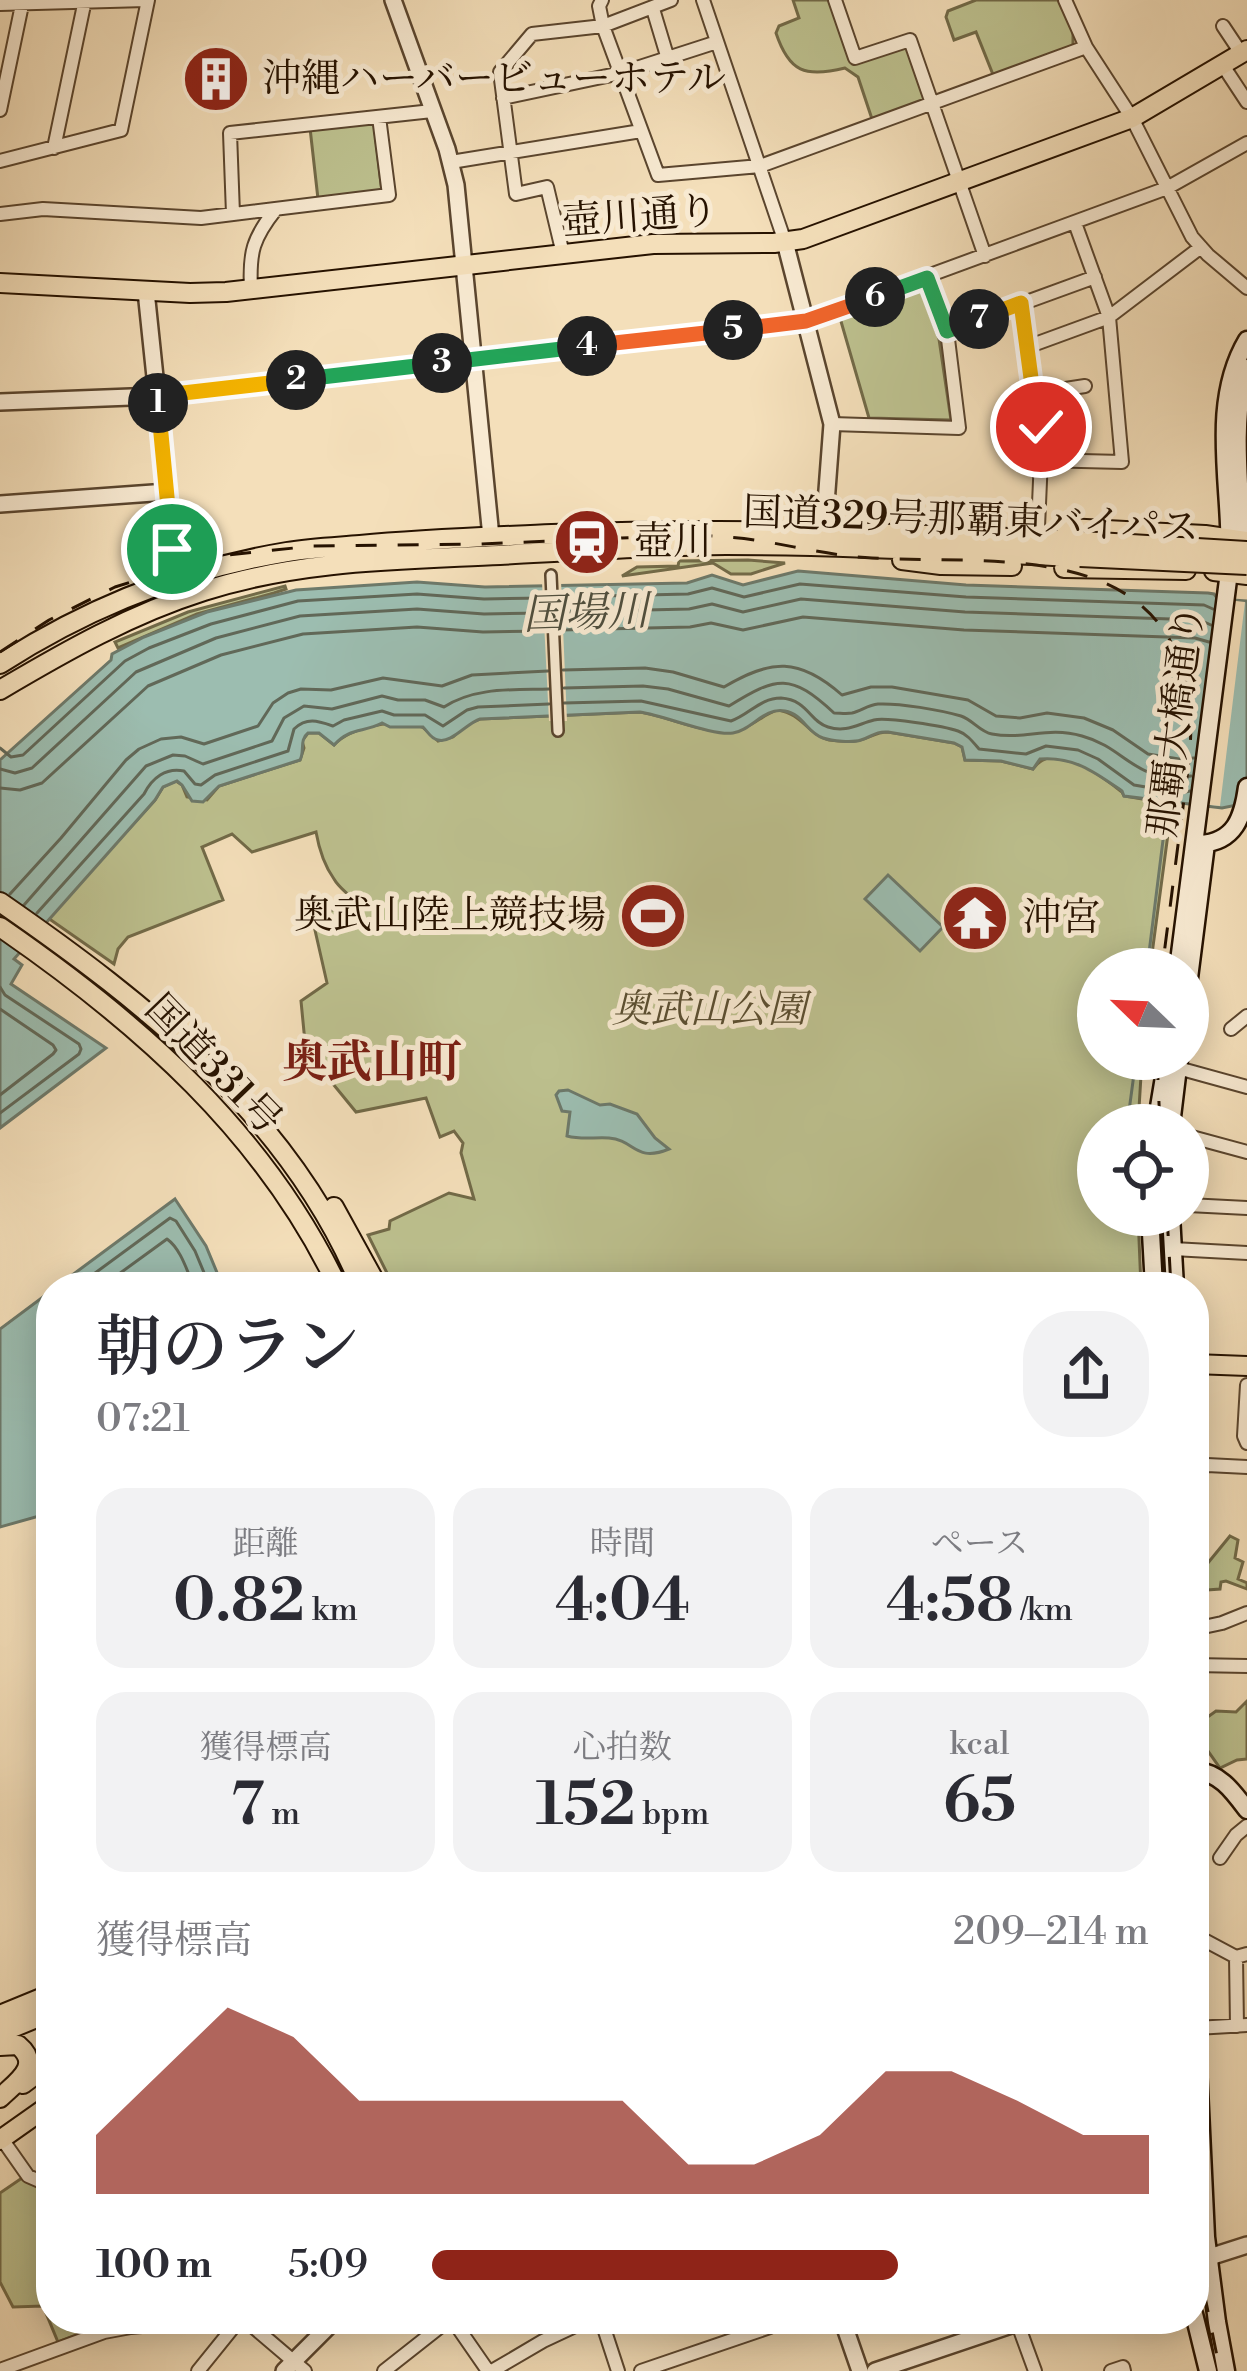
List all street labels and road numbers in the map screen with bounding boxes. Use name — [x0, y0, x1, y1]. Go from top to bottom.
street label: 壺川通り — [560, 187, 720, 247]
street label: 国道329号那覇東バイパス — [742, 489, 1200, 553]
street label: 那覇大橋通り — [1138, 602, 1216, 840]
street label: 国道331号 — [134, 985, 292, 1145]

